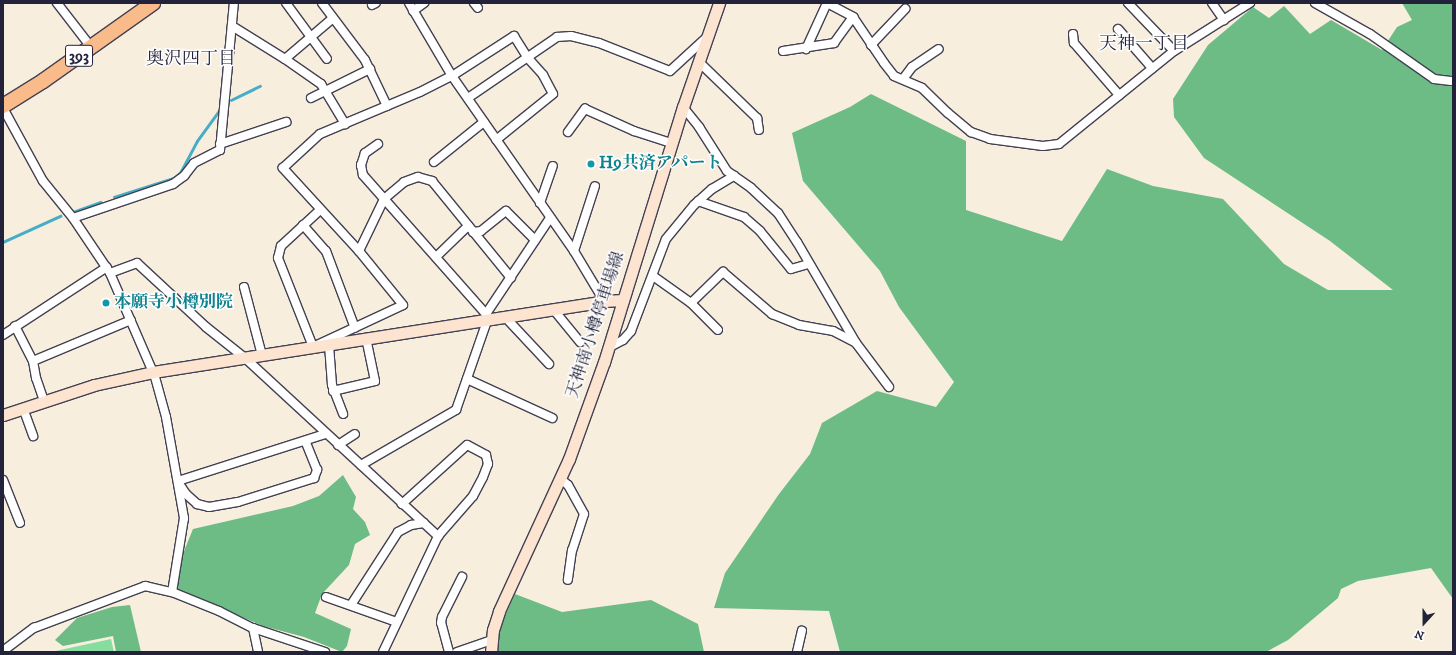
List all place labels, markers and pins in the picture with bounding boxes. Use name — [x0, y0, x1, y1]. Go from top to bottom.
place label: H9共済アパート — [599, 154, 724, 174]
marker: H9共済アパート — [586, 159, 596, 169]
place label: 本願寺小樽別院 — [114, 293, 233, 313]
marker: 本願寺小樽別院 — [101, 298, 111, 308]

